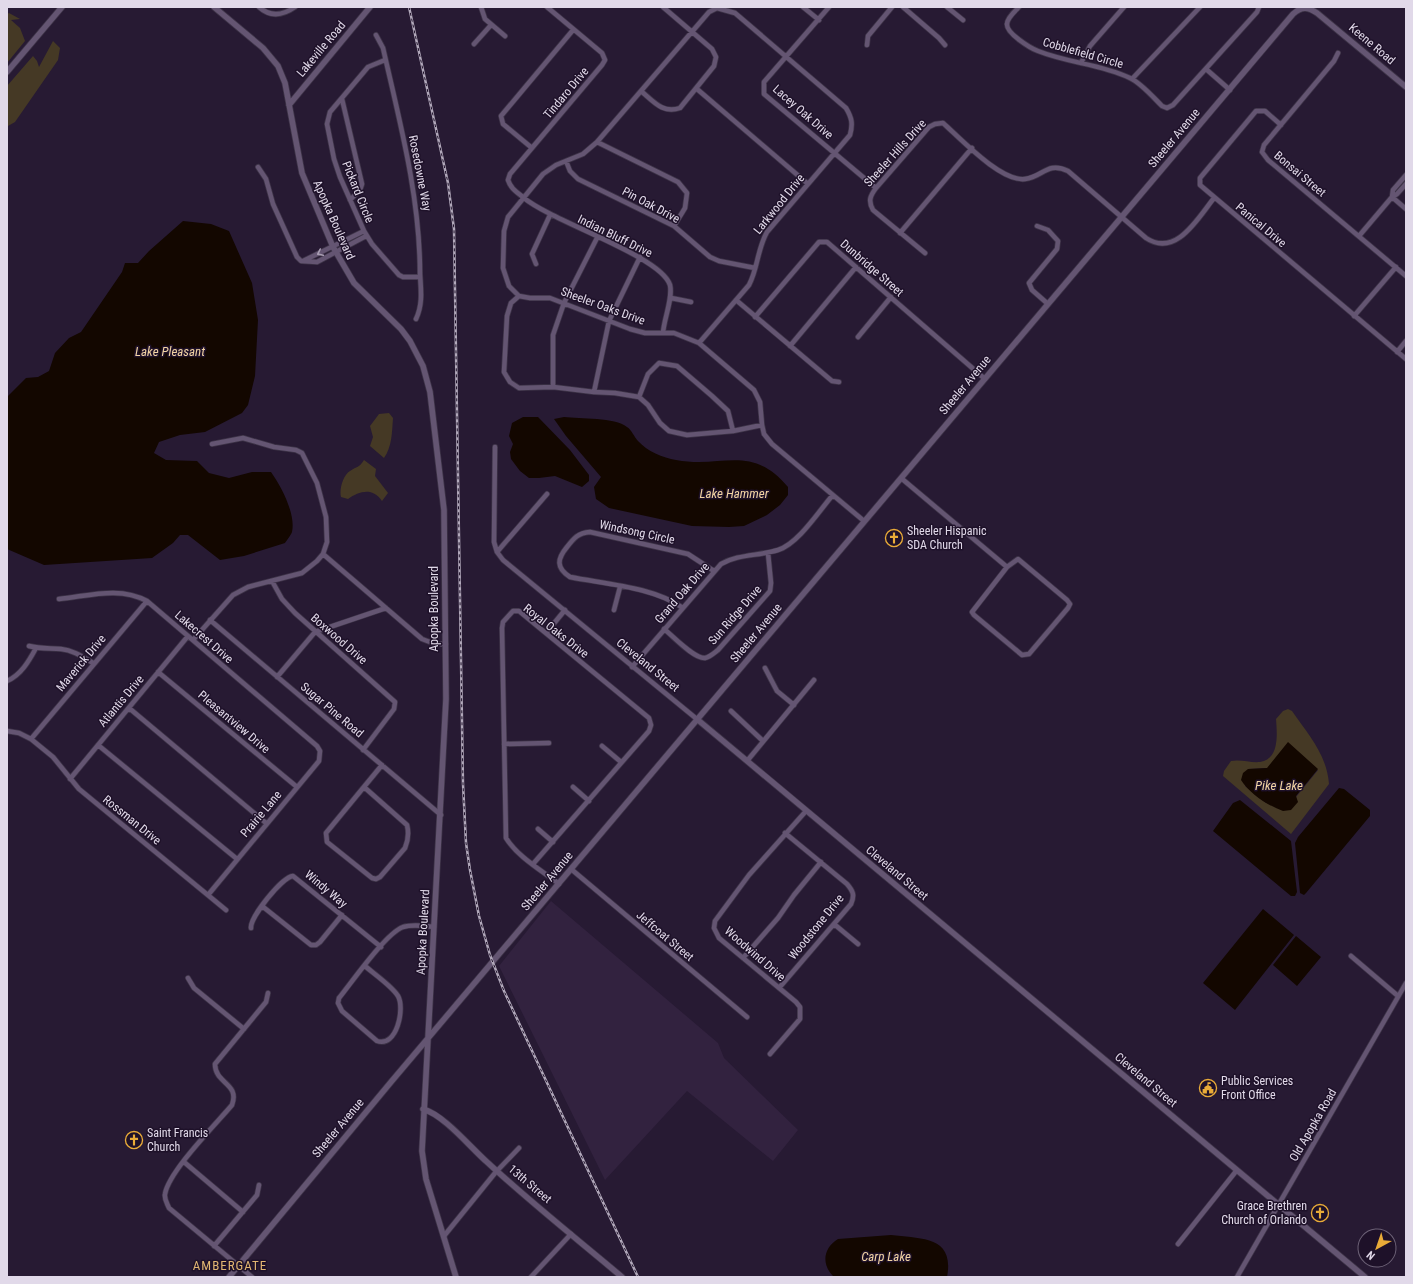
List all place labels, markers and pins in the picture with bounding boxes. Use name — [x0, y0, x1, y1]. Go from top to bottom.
place label: Sheeler Hispanic SDA Church — [907, 524, 987, 552]
church icon: Sheeler Hispanic SDA Church — [884, 528, 904, 548]
place label: Public Services Front Office — [1221, 1074, 1293, 1102]
public building icon: Public Services Front Office — [1198, 1078, 1218, 1098]
place label: Saint Francis Church — [147, 1126, 208, 1154]
church icon: Saint Francis Church — [124, 1130, 144, 1150]
place label: Grace Brethren Church of Orlando — [1221, 1199, 1307, 1227]
church icon: Grace Brethren Church of Orlando — [1310, 1203, 1330, 1223]

